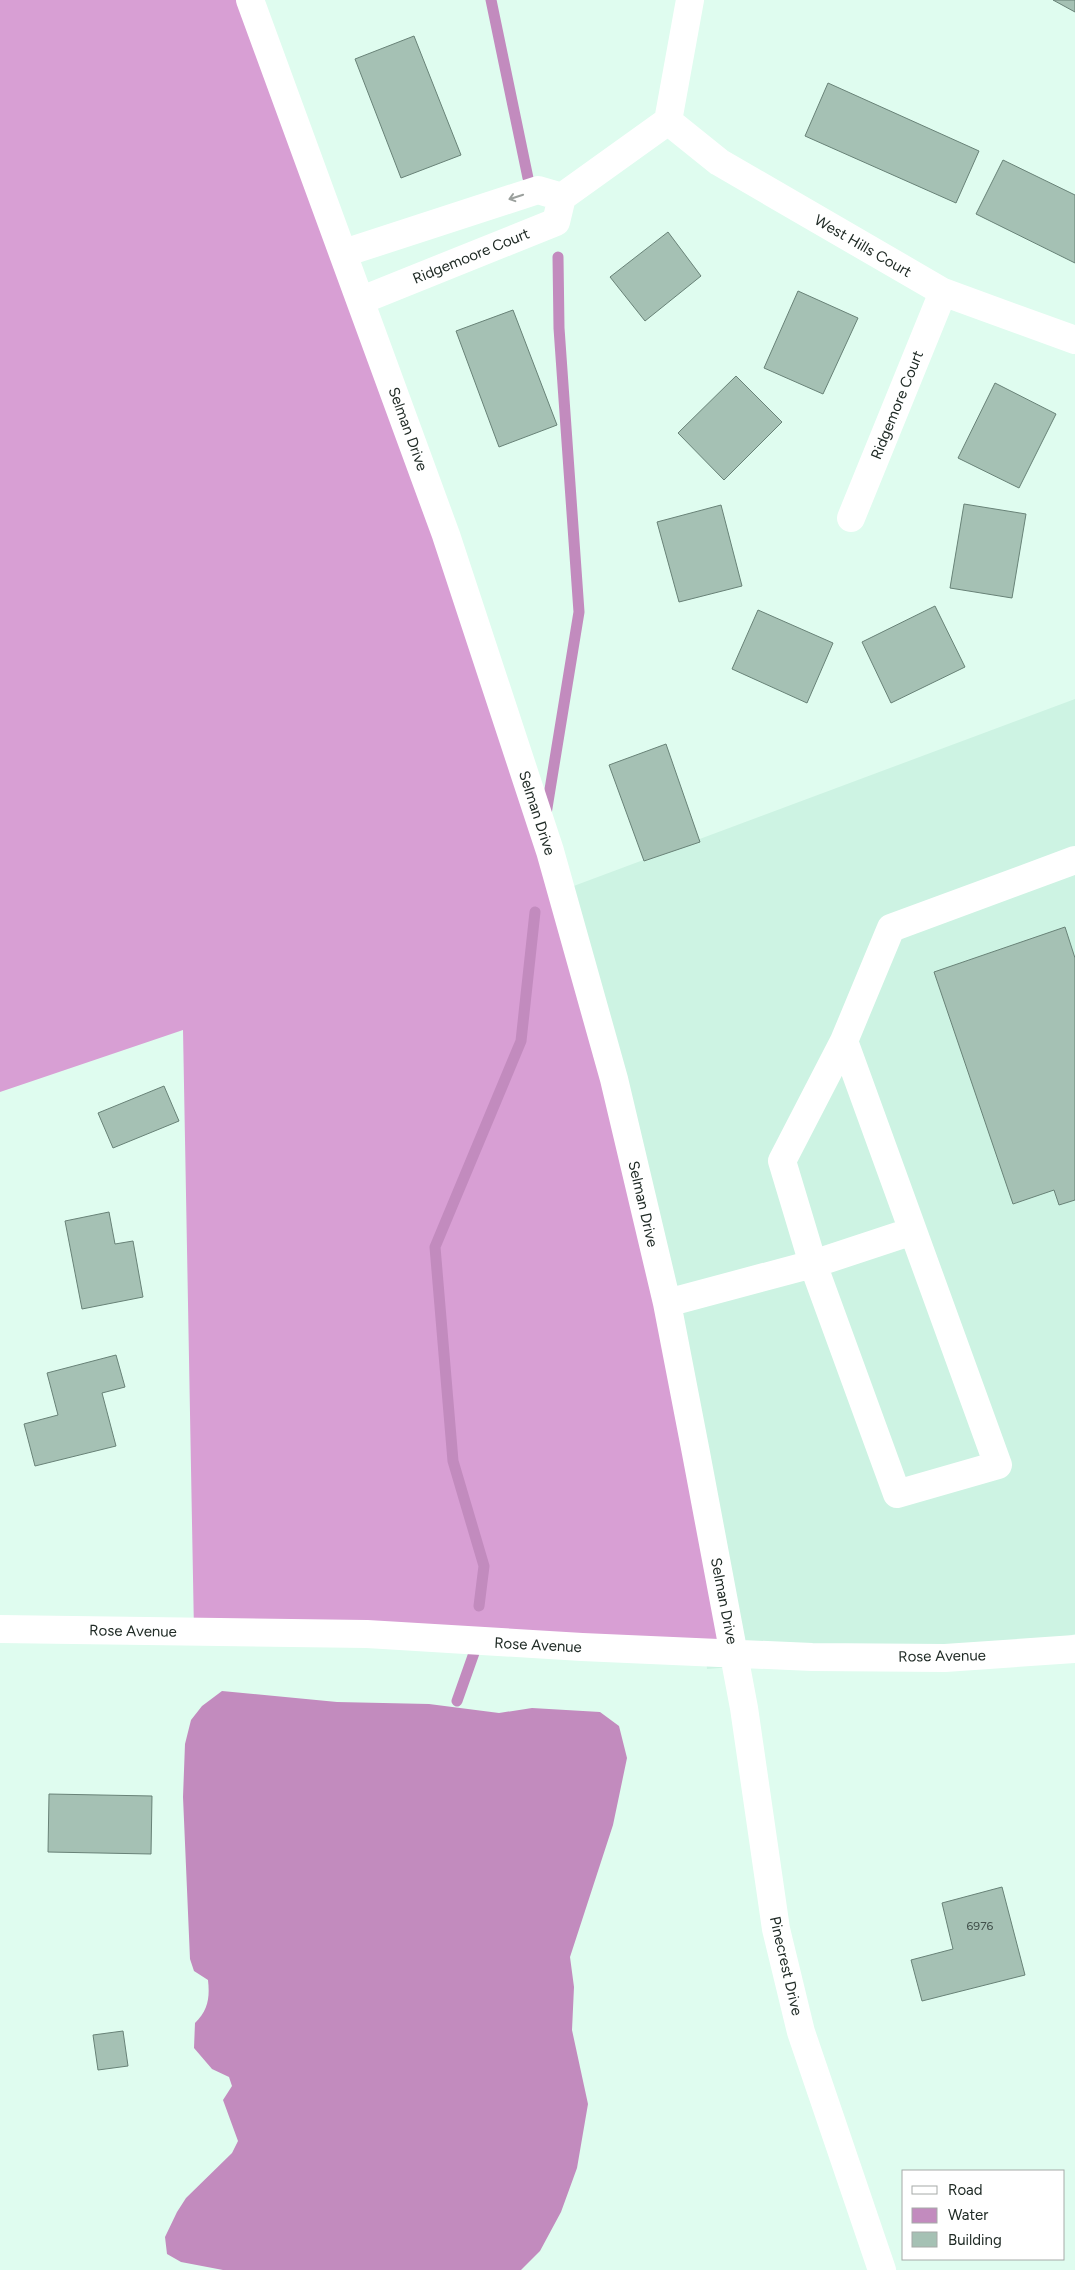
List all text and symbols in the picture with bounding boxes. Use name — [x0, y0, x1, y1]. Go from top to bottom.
one-way arrow — [508, 192, 524, 202]
street label: West Hills Court — [811, 211, 915, 281]
street label: Ridgemoore Court — [410, 224, 532, 288]
street label: Ridgemore Court — [867, 348, 927, 462]
street label: Selman Drive — [385, 385, 431, 473]
street label: Selman Drive — [515, 768, 559, 858]
street label: Selman Drive — [624, 1159, 662, 1249]
street label: Selman Drive — [707, 1556, 741, 1646]
street label: Rose Avenue — [89, 1621, 177, 1641]
street label: Rose Avenue — [494, 1634, 582, 1656]
street label: Rose Avenue — [898, 1646, 986, 1666]
street label: Pinecrest Drive — [766, 1915, 806, 2017]
house number: 6976 — [967, 1919, 994, 1933]
legend — [902, 2170, 1065, 2260]
text: Road — [948, 2181, 983, 2199]
text: Water — [948, 2206, 988, 2224]
text: Building — [948, 2231, 1002, 2249]

